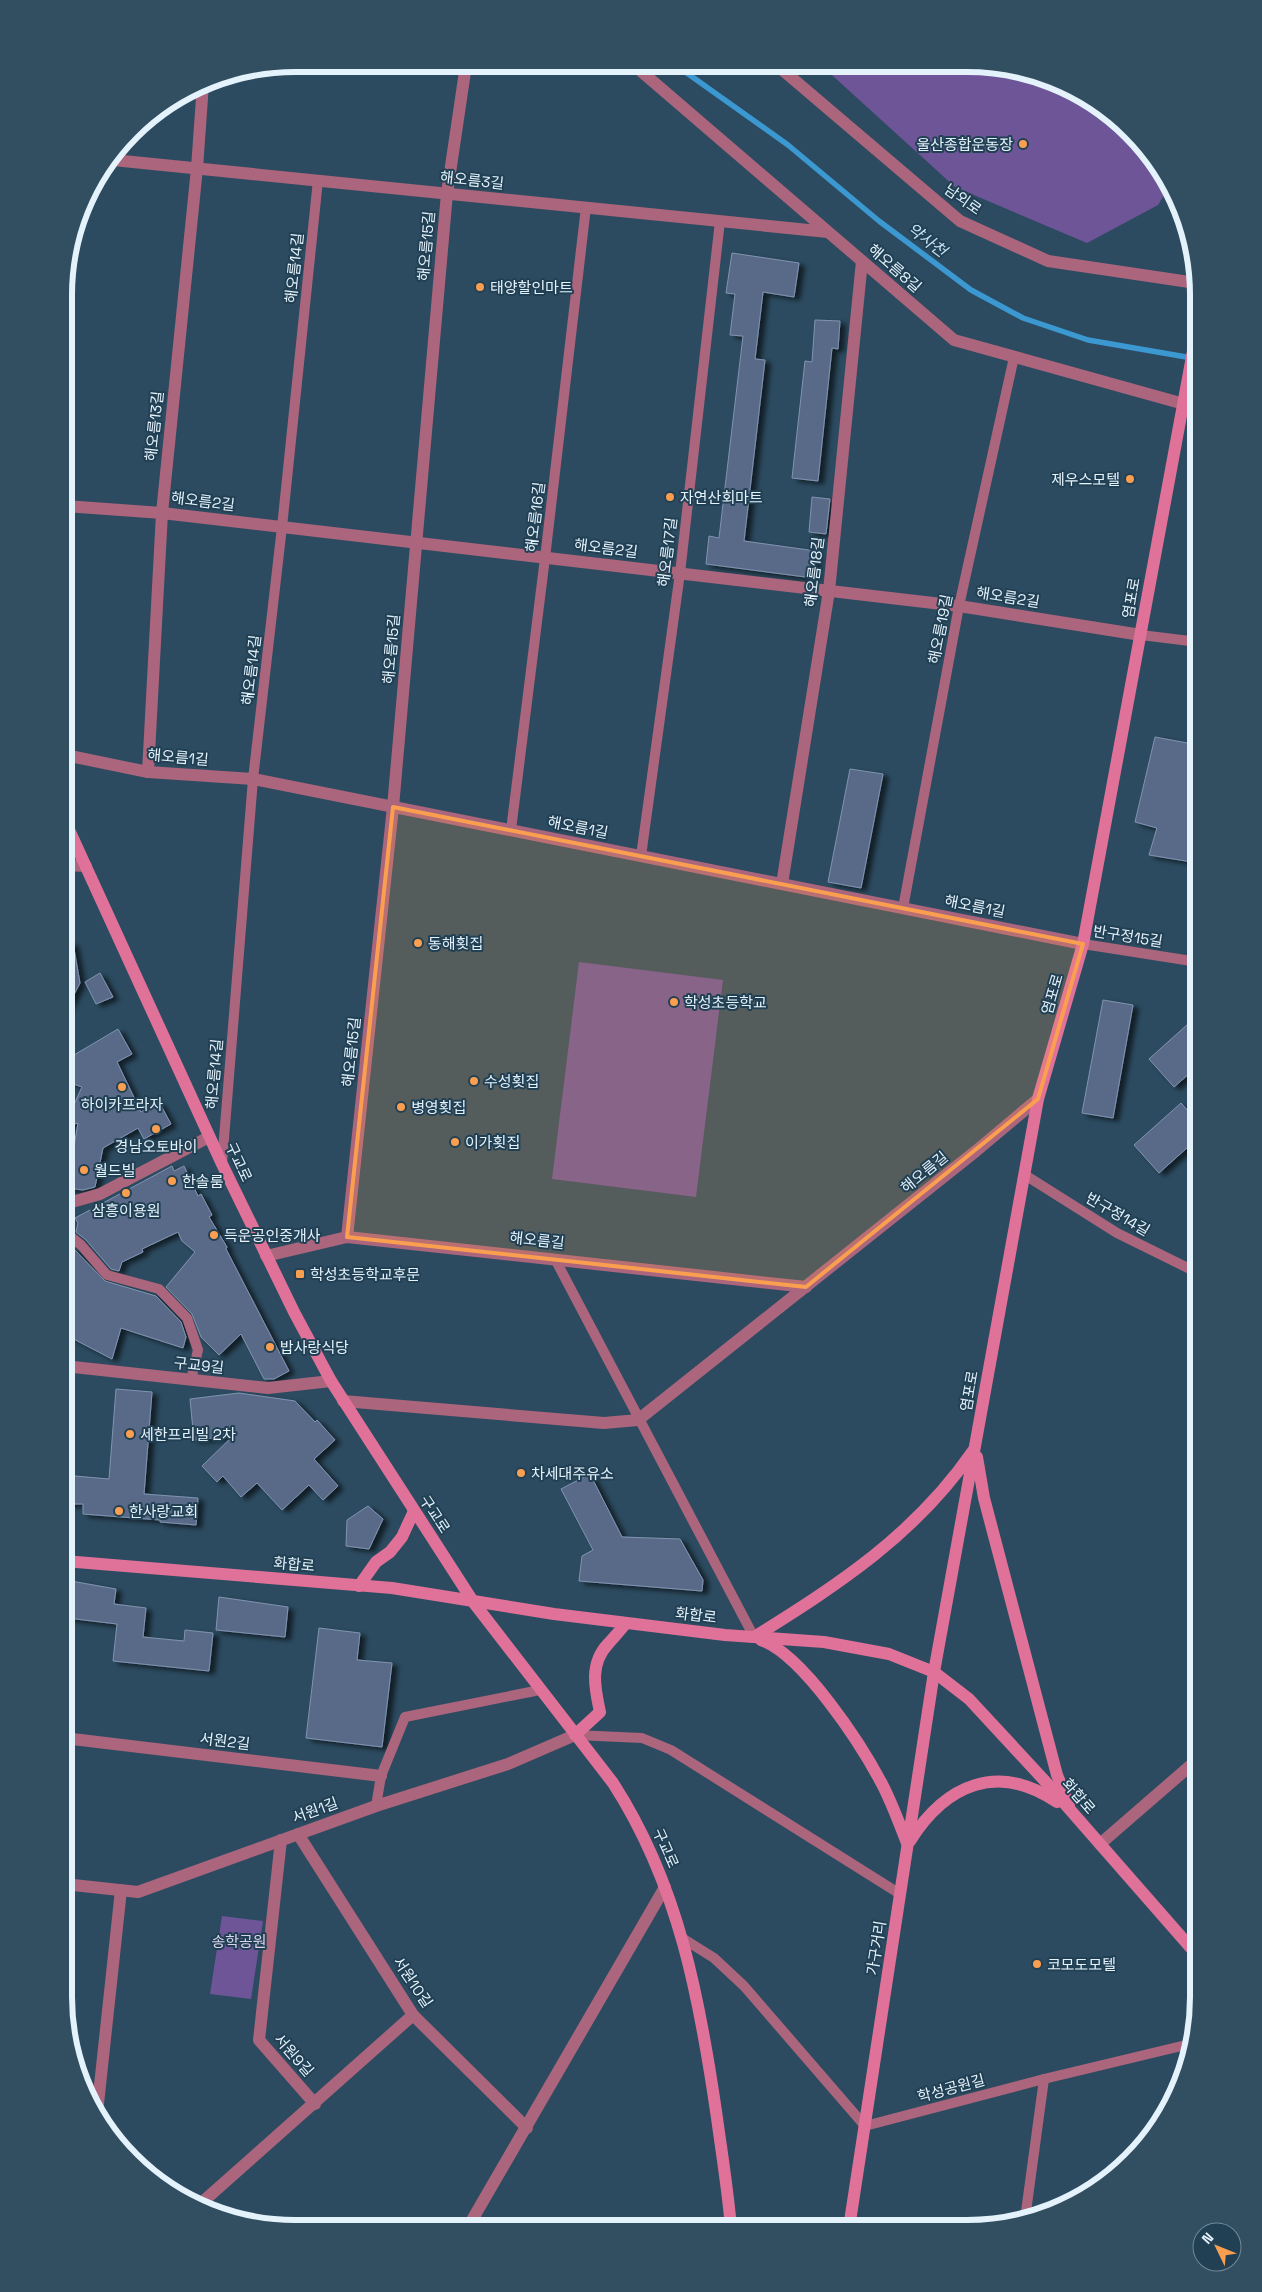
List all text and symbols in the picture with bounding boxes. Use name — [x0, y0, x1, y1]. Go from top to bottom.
place label: 울산종합운동장 — [916, 135, 1013, 154]
marker: 울산종합운동장 — [1017, 138, 1029, 150]
street label: 해오름3길 — [439, 167, 505, 193]
street label: 남외로 — [941, 179, 985, 219]
street label: 해오름15길 — [413, 210, 439, 282]
water label: 약사천 — [903, 218, 953, 263]
street label: 해오름14길 — [281, 232, 307, 304]
street label: 해오름8길 — [864, 240, 926, 296]
place label: 태양할인마트 — [490, 278, 573, 297]
marker: 태양할인마트 — [474, 281, 486, 293]
street label: 해오름13길 — [141, 390, 167, 462]
place label: 제우스모텔 — [1051, 470, 1120, 489]
marker: 제우스모텔 — [1124, 473, 1136, 485]
street label: 해오름16길 — [521, 481, 549, 553]
street label: 해오름2길 — [170, 488, 236, 514]
place label: 자연산회마트 — [680, 488, 763, 507]
marker: 자연산회마트 — [664, 491, 676, 503]
street label: 해오름17길 — [653, 516, 681, 588]
street label: 해오름2길 — [573, 535, 639, 561]
street label: 해오름18길 — [800, 536, 828, 608]
street label: 염포로 — [1118, 576, 1144, 620]
street label: 해오름2길 — [975, 583, 1041, 611]
street label: 해오름19길 — [924, 593, 956, 665]
street label: 해오름15길 — [378, 613, 404, 685]
street label: 해오름14길 — [237, 634, 265, 706]
street label: 해오름1길 — [147, 745, 209, 769]
street label: 해오름1길 — [546, 812, 610, 842]
street label: 해오름1길 — [943, 891, 1007, 921]
street label: 반구정15길 — [1092, 921, 1164, 951]
place label: 동해횟집 — [428, 934, 483, 953]
marker: 동해횟집 — [412, 937, 424, 949]
street label: 염포로 — [1037, 971, 1067, 1017]
place label: 학성초등학교 — [684, 993, 767, 1012]
marker: 학성초등학교 — [668, 996, 680, 1008]
street label: 해오름15길 — [338, 1016, 364, 1088]
street label: 해오름14길 — [201, 1038, 227, 1110]
place label: 수성횟집 — [484, 1072, 539, 1091]
marker: 수성횟집 — [468, 1075, 480, 1087]
marker: 하이카프라자 — [116, 1081, 128, 1093]
place label: 하이카프라자 — [81, 1095, 164, 1114]
place label: 병영횟집 — [411, 1098, 466, 1117]
marker: 병영횟집 — [395, 1101, 407, 1113]
marker: 경남오토바이 — [150, 1123, 162, 1135]
place label: 이가횟집 — [465, 1133, 520, 1152]
marker: 이가횟집 — [449, 1136, 461, 1148]
place label: 경남오토바이 — [115, 1137, 197, 1156]
street label: 구교로 — [222, 1139, 256, 1185]
street label: 해오름길 — [897, 1147, 951, 1197]
place label: 월드빌 — [94, 1161, 135, 1180]
marker: 월드빌 — [78, 1164, 90, 1176]
place label: 한솔룸 — [182, 1172, 224, 1191]
marker: 한솔룸 — [166, 1175, 178, 1187]
marker: 삼흥이용원 — [120, 1187, 132, 1199]
street label: 반구정14길 — [1083, 1188, 1153, 1240]
place label: 삼흥이용원 — [91, 1201, 161, 1220]
place label: 득운공인중개사 — [224, 1226, 321, 1245]
street label: 해오름길 — [509, 1228, 565, 1252]
marker: 득운공인중개사 — [208, 1229, 220, 1241]
place label: 학성초등학교후문 — [310, 1265, 420, 1284]
marker: 학성초등학교후문 — [294, 1268, 306, 1280]
place label: 밥사랑식당 — [280, 1338, 349, 1357]
marker: 밥사랑식당 — [264, 1341, 276, 1353]
street label: 구교9길 — [173, 1353, 225, 1377]
street label: 염포로 — [956, 1369, 982, 1413]
place label: 세한프리빌 2차 — [140, 1425, 236, 1444]
marker: 세한프리빌 2차 — [124, 1428, 136, 1440]
place label: 차세대주유소 — [531, 1464, 614, 1483]
marker: 차세대주유소 — [515, 1467, 527, 1479]
street label: 구교로 — [416, 1491, 454, 1537]
place label: 한사랑교회 — [129, 1502, 198, 1521]
marker: 한사랑교회 — [113, 1505, 125, 1517]
street label: 화합로 — [273, 1553, 315, 1575]
street label: 화합로 — [674, 1603, 718, 1627]
street label: 서원2길 — [199, 1728, 251, 1754]
street label: 화합로 — [1058, 1774, 1100, 1818]
street label: 서원1길 — [289, 1793, 341, 1827]
street label: 구교로 — [649, 1825, 683, 1871]
street label: 가구거리 — [862, 1919, 890, 1977]
park label: 송학공원 — [211, 1932, 267, 1951]
street label: 서원10길 — [389, 1953, 437, 2011]
place label: 코모도모텔 — [1047, 1955, 1116, 1974]
marker: 코모도모텔 — [1031, 1958, 1043, 1970]
street label: 서원9길 — [270, 2030, 318, 2080]
street label: 학성공원길 — [915, 2070, 987, 2106]
north arrow — [1192, 2222, 1242, 2272]
text: N — [1198, 2229, 1217, 2248]

